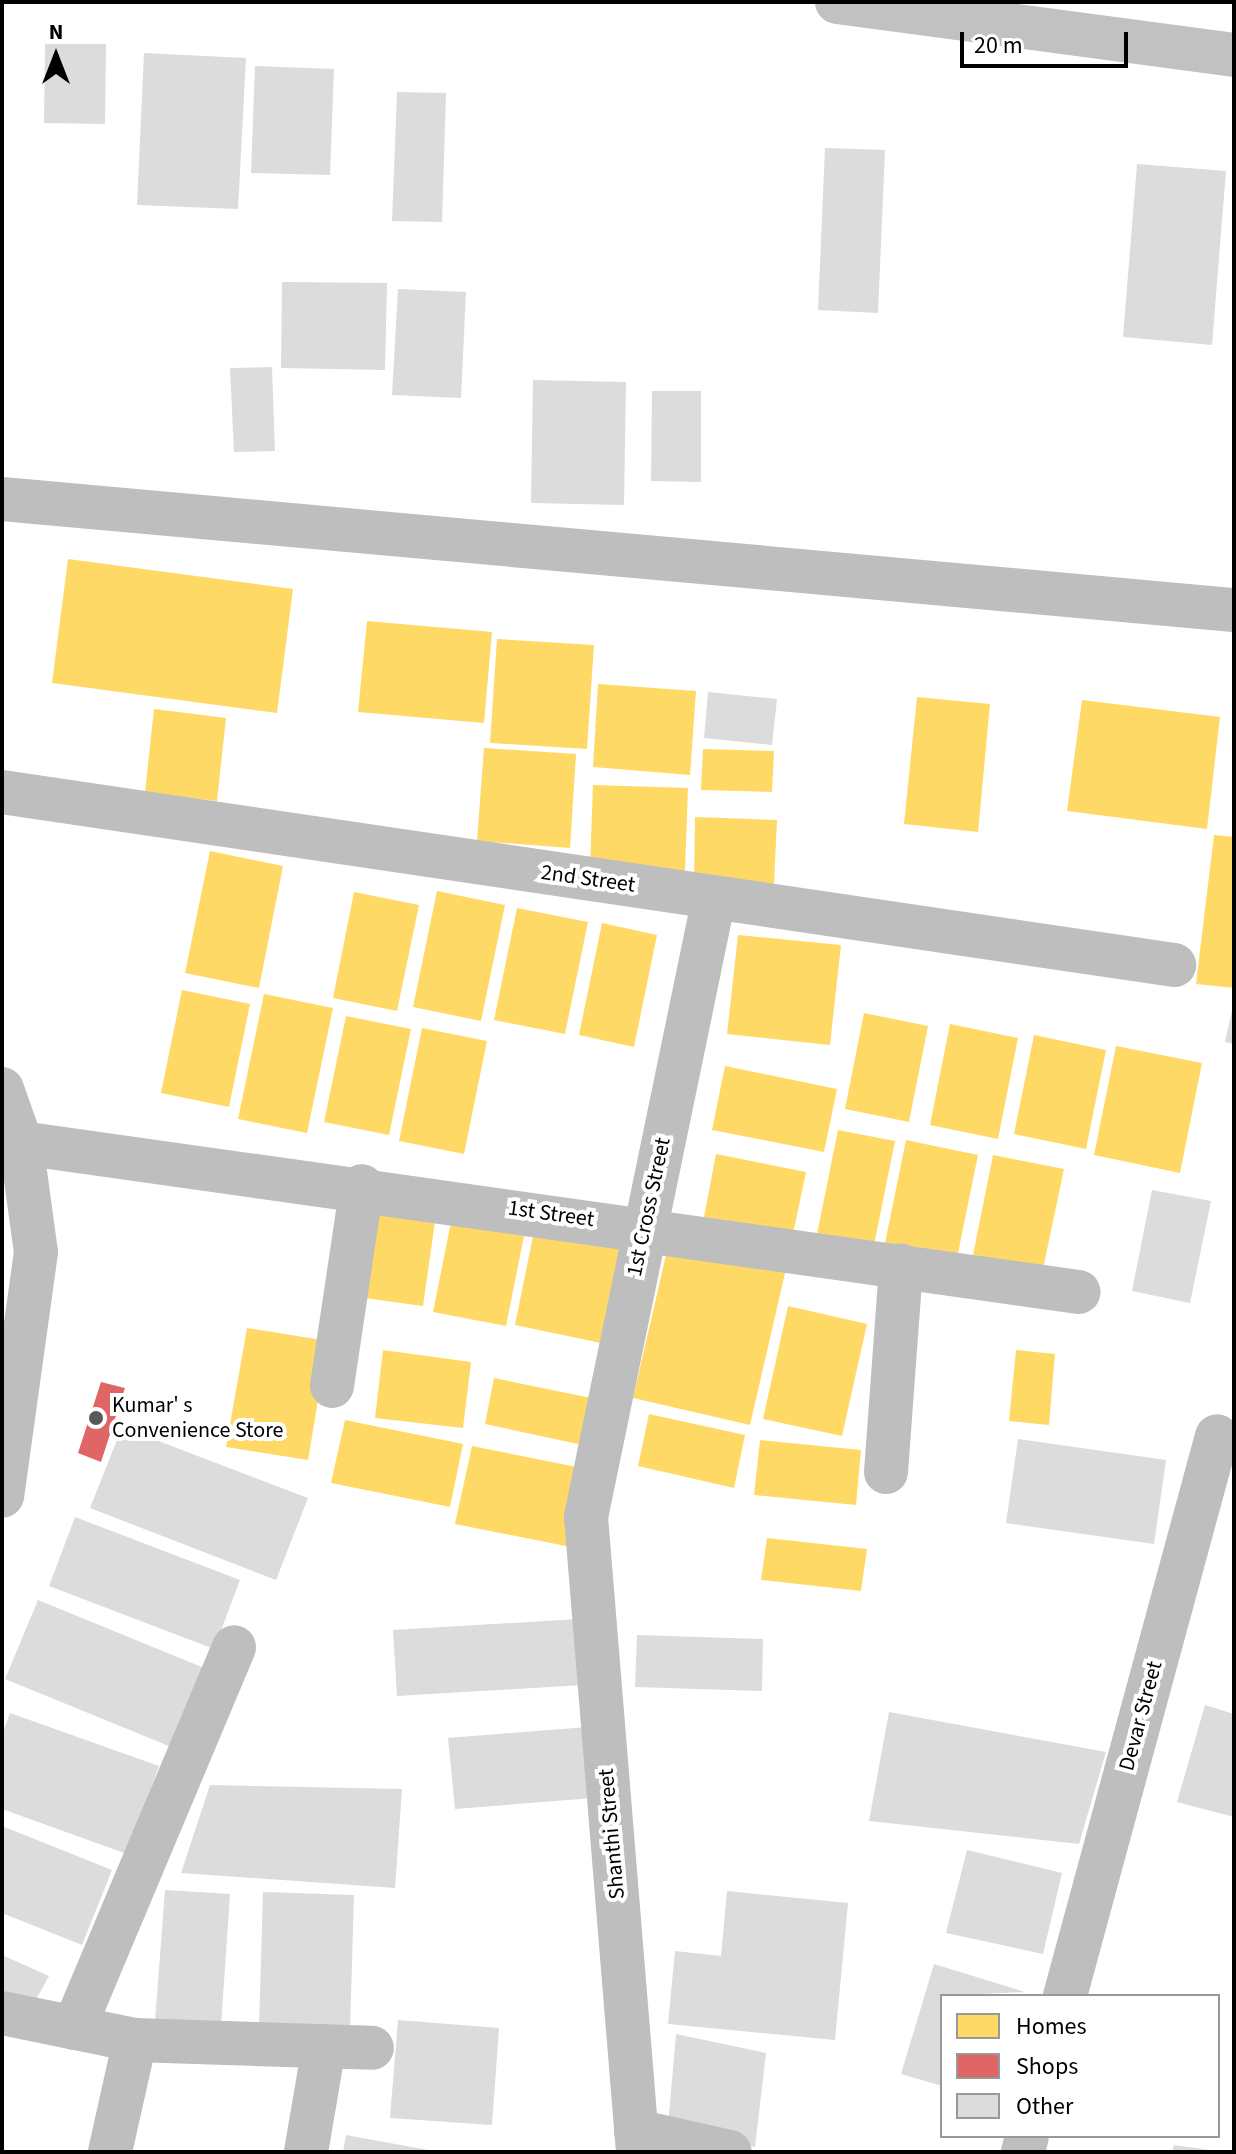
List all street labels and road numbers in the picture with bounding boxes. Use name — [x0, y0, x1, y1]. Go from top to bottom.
street label: 2nd Street — [539, 859, 637, 899]
street label: 1st Cross Street — [621, 1135, 677, 1279]
street label: 1st Street — [506, 1195, 596, 1233]
street label: Devar Street — [1114, 1658, 1168, 1774]
street label: Shanthi Street — [593, 1768, 631, 1900]

